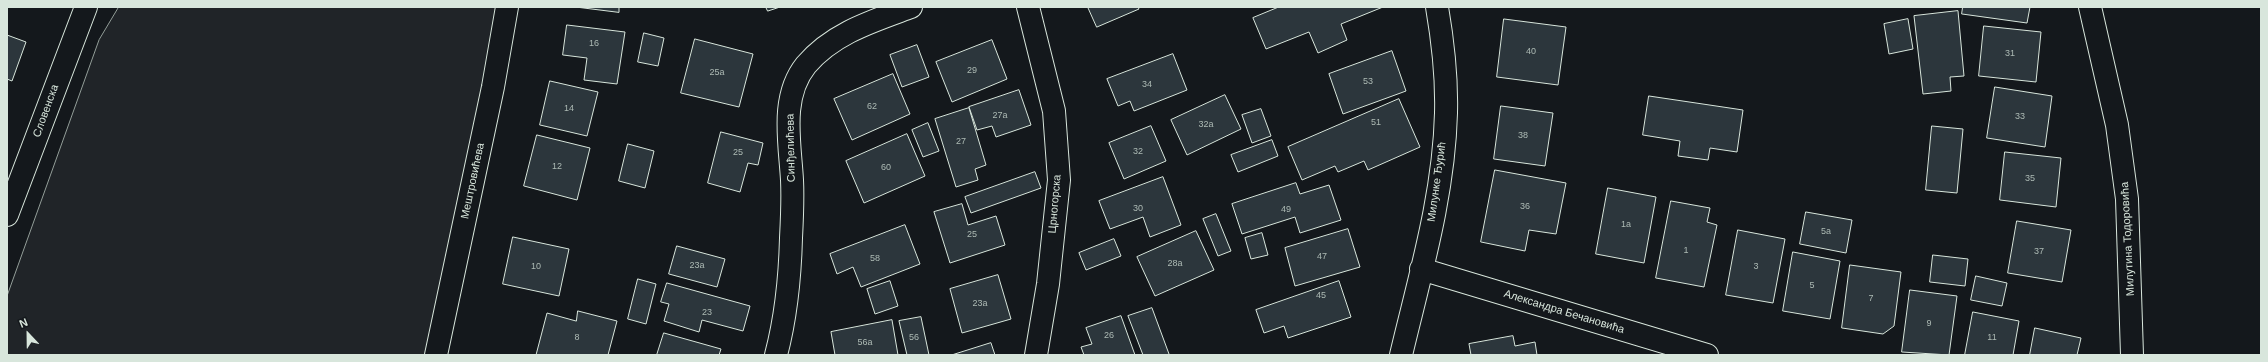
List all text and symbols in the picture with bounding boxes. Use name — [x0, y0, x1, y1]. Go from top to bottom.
house number: 16 — [589, 39, 599, 49]
house number: 40 — [1526, 47, 1536, 57]
house number: 31 — [2005, 49, 2015, 59]
house number: 29 — [967, 66, 977, 76]
house number: 25a — [709, 68, 725, 78]
house number: 53 — [1363, 77, 1373, 87]
house number: 34 — [1142, 80, 1152, 90]
street label: Словенска — [30, 83, 62, 139]
house number: 62 — [867, 102, 877, 112]
house number: 14 — [564, 104, 574, 114]
house number: 27a — [992, 111, 1008, 121]
house number: 33 — [2015, 112, 2025, 122]
street label: Синђелићева — [784, 114, 798, 182]
house number: 51 — [1371, 118, 1381, 128]
house number: 32a — [1198, 120, 1214, 130]
house number: 38 — [1518, 131, 1528, 141]
house number: 27 — [956, 137, 966, 147]
street label: Милунке Ђурић — [1425, 141, 1449, 223]
street label: Мештровићева — [458, 142, 488, 220]
house number: 32 — [1133, 147, 1143, 157]
house number: 25 — [733, 148, 743, 158]
house number: 12 — [552, 162, 562, 172]
house number: 60 — [881, 163, 891, 173]
street label: Црногорска — [1046, 174, 1064, 234]
house number: 35 — [2025, 174, 2035, 184]
street label: Милутина Тодоровића — [2118, 182, 2138, 296]
house number: 36 — [1520, 202, 1530, 212]
house number: 30 — [1133, 204, 1143, 214]
house number: 49 — [1281, 205, 1291, 215]
house number: 1a — [1621, 220, 1631, 230]
house number: 5a — [1821, 227, 1831, 237]
house number: 25 — [967, 230, 977, 240]
house number: 1 — [1683, 246, 1689, 256]
house number: 37 — [2034, 247, 2044, 257]
house number: 47 — [1317, 252, 1327, 262]
house number: 58 — [870, 254, 880, 264]
house number: 28a — [1167, 259, 1183, 269]
house number: 23a — [689, 261, 705, 271]
house number: 10 — [531, 262, 541, 272]
house number: 3 — [1753, 262, 1759, 272]
house number: 5 — [1809, 281, 1815, 291]
street label: Александра Бечановића — [1502, 287, 1626, 337]
house number: 45 — [1316, 291, 1326, 301]
house number: 7 — [1868, 294, 1874, 304]
house number: 23a — [972, 299, 988, 309]
house number: 23 — [702, 308, 712, 318]
north arrow — [8, 314, 48, 354]
text: N — [18, 316, 29, 330]
house number: 9 — [1926, 319, 1932, 329]
house number: 26 — [1104, 331, 1114, 341]
house number: 8 — [574, 333, 580, 343]
house number: 56 — [909, 333, 919, 343]
house number: 11 — [1987, 333, 1997, 343]
house number: 56a — [857, 338, 873, 348]

